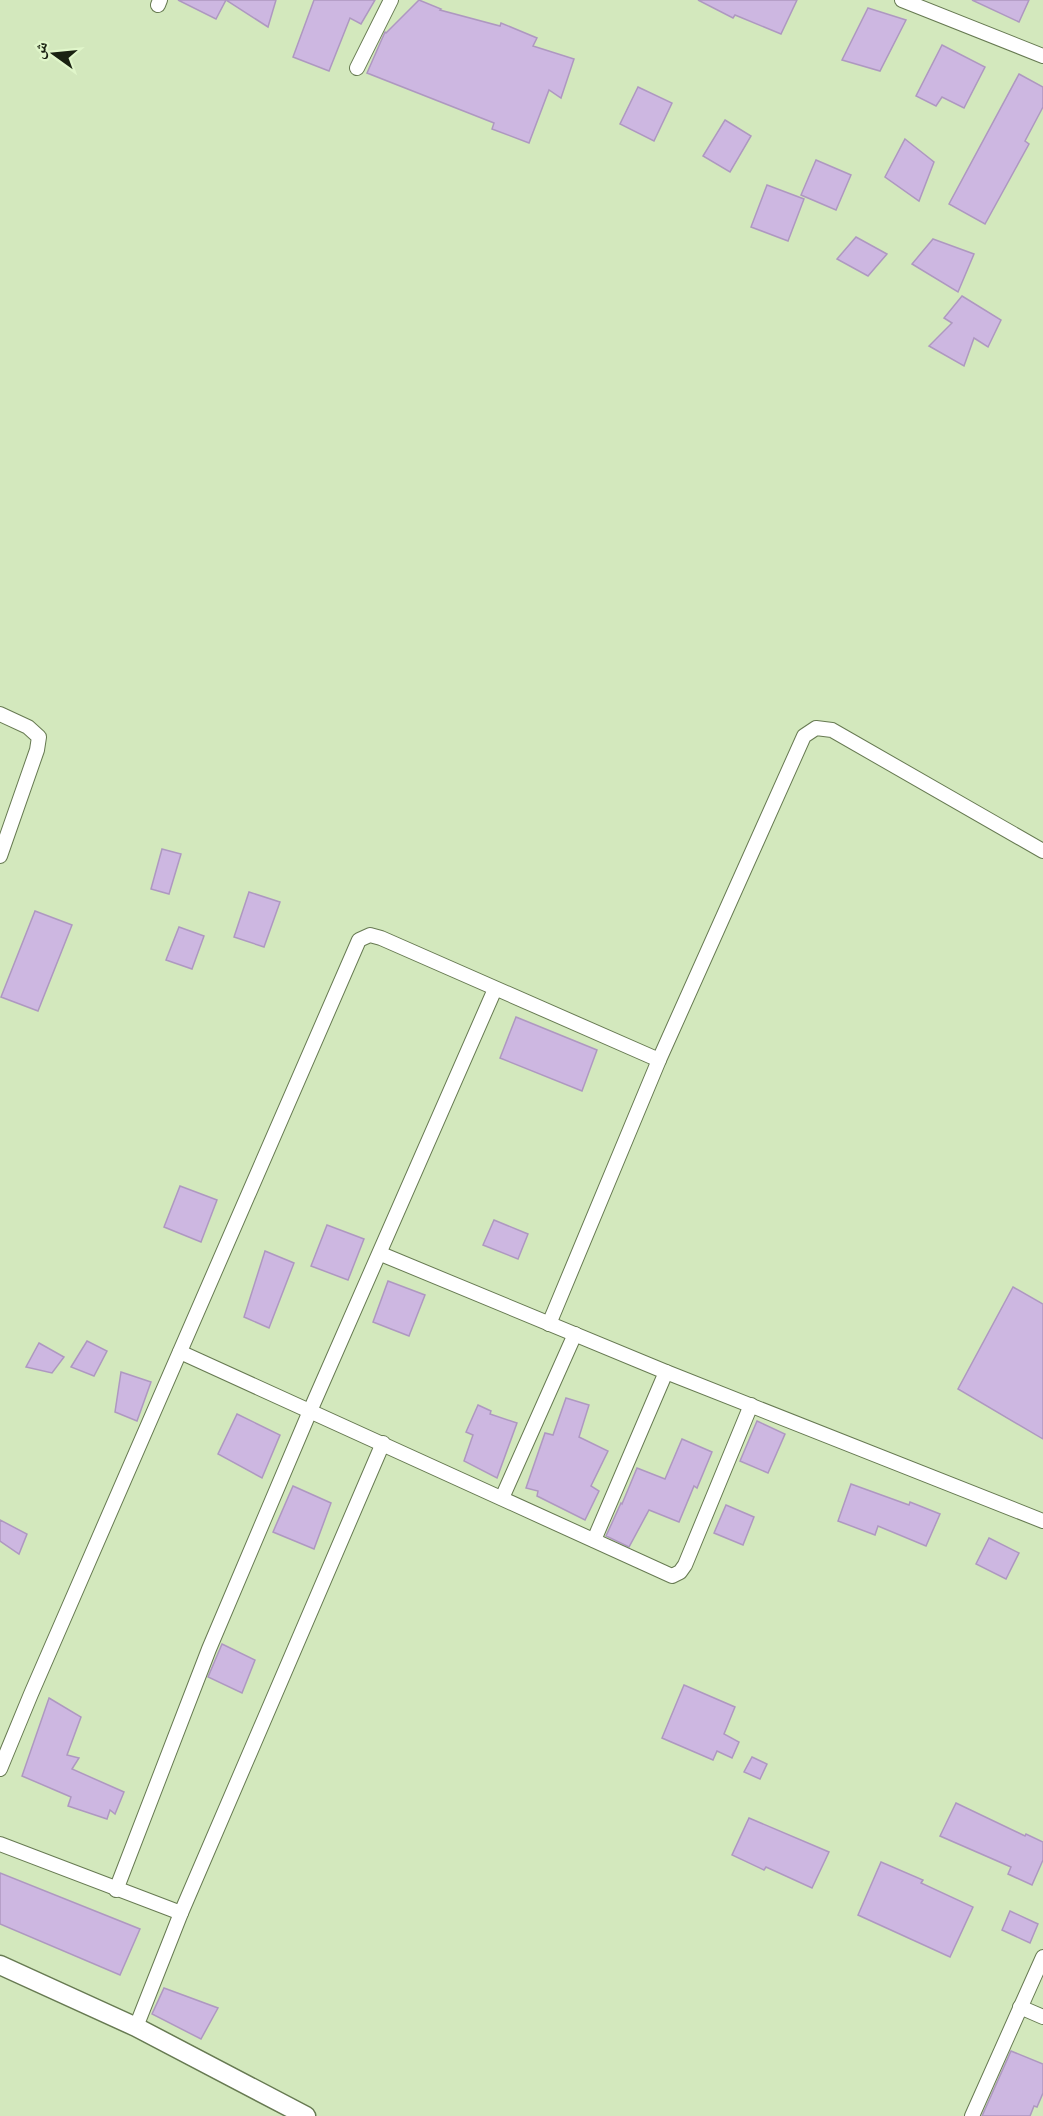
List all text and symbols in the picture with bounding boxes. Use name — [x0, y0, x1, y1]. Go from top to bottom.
north arrow — [24, 24, 84, 84]
text: ش — [27, 39, 53, 61]

